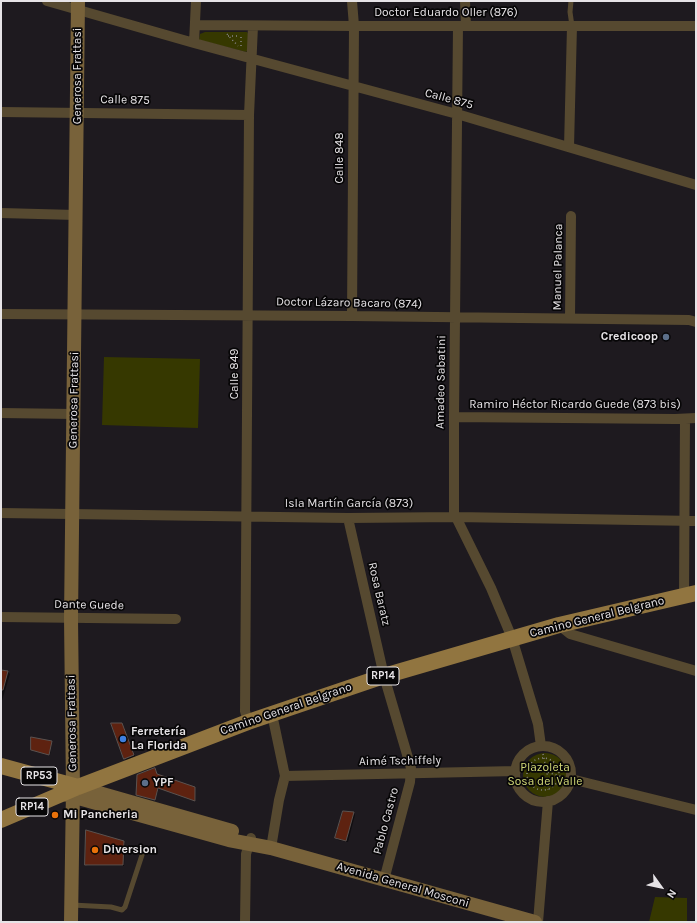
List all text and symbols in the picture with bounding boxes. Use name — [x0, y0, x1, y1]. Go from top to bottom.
street label: Doctor Eduardo Oller (876) — [374, 6, 518, 20]
street label: Generosa Frattasi — [71, 28, 85, 124]
street label: Calle 875 — [423, 86, 475, 112]
street label: Calle 875 — [100, 92, 150, 108]
street label: Calle 848 — [333, 132, 347, 184]
street label: Manuel Palanca — [550, 223, 566, 311]
street label: Doctor Lázaro Bacaro (874) — [276, 295, 422, 311]
place label: Credicoop — [601, 330, 658, 344]
marker: Credicoop — [661, 332, 671, 342]
street label: Amadeo Sabatini — [433, 335, 449, 429]
street label: Calle 849 — [228, 349, 242, 399]
street label: Generosa Frattasi — [66, 352, 82, 448]
street label: Ramiro Héctor Ricardo Guede (873 bis) — [469, 398, 681, 412]
street label: Isla Martín García (873) — [285, 497, 413, 511]
street label: Rosa Baratz — [365, 561, 393, 627]
street label: Camino General Belgrano — [528, 593, 666, 641]
street label: Dante Guede — [54, 597, 124, 613]
road number: RP14 — [367, 667, 399, 685]
street label: Generosa Frattasi — [64, 675, 80, 771]
street label: Camino General Belgrano — [218, 680, 354, 738]
place label: Ferretería La Florida — [131, 725, 187, 753]
marker: Ferretería La Florida — [118, 734, 128, 744]
street label: Aimé Tschiffely — [359, 753, 441, 769]
park label: Plazoleta Sosa del Valle — [508, 761, 582, 789]
road number: RP53 — [21, 767, 57, 785]
place label: YPF — [153, 776, 174, 790]
marker: YPF — [140, 778, 150, 788]
street label: Pablo Castro — [370, 786, 402, 856]
road number: RP14 — [16, 798, 48, 816]
place label: Mi Pancheria — [63, 808, 138, 822]
marker: Mi Pancheria — [50, 810, 60, 820]
place label: Diversion — [103, 843, 157, 857]
marker: Diversion — [90, 845, 100, 855]
street label: Avenida General Mosconi — [335, 859, 471, 911]
north arrow — [641, 867, 681, 907]
text: N — [664, 887, 679, 901]

